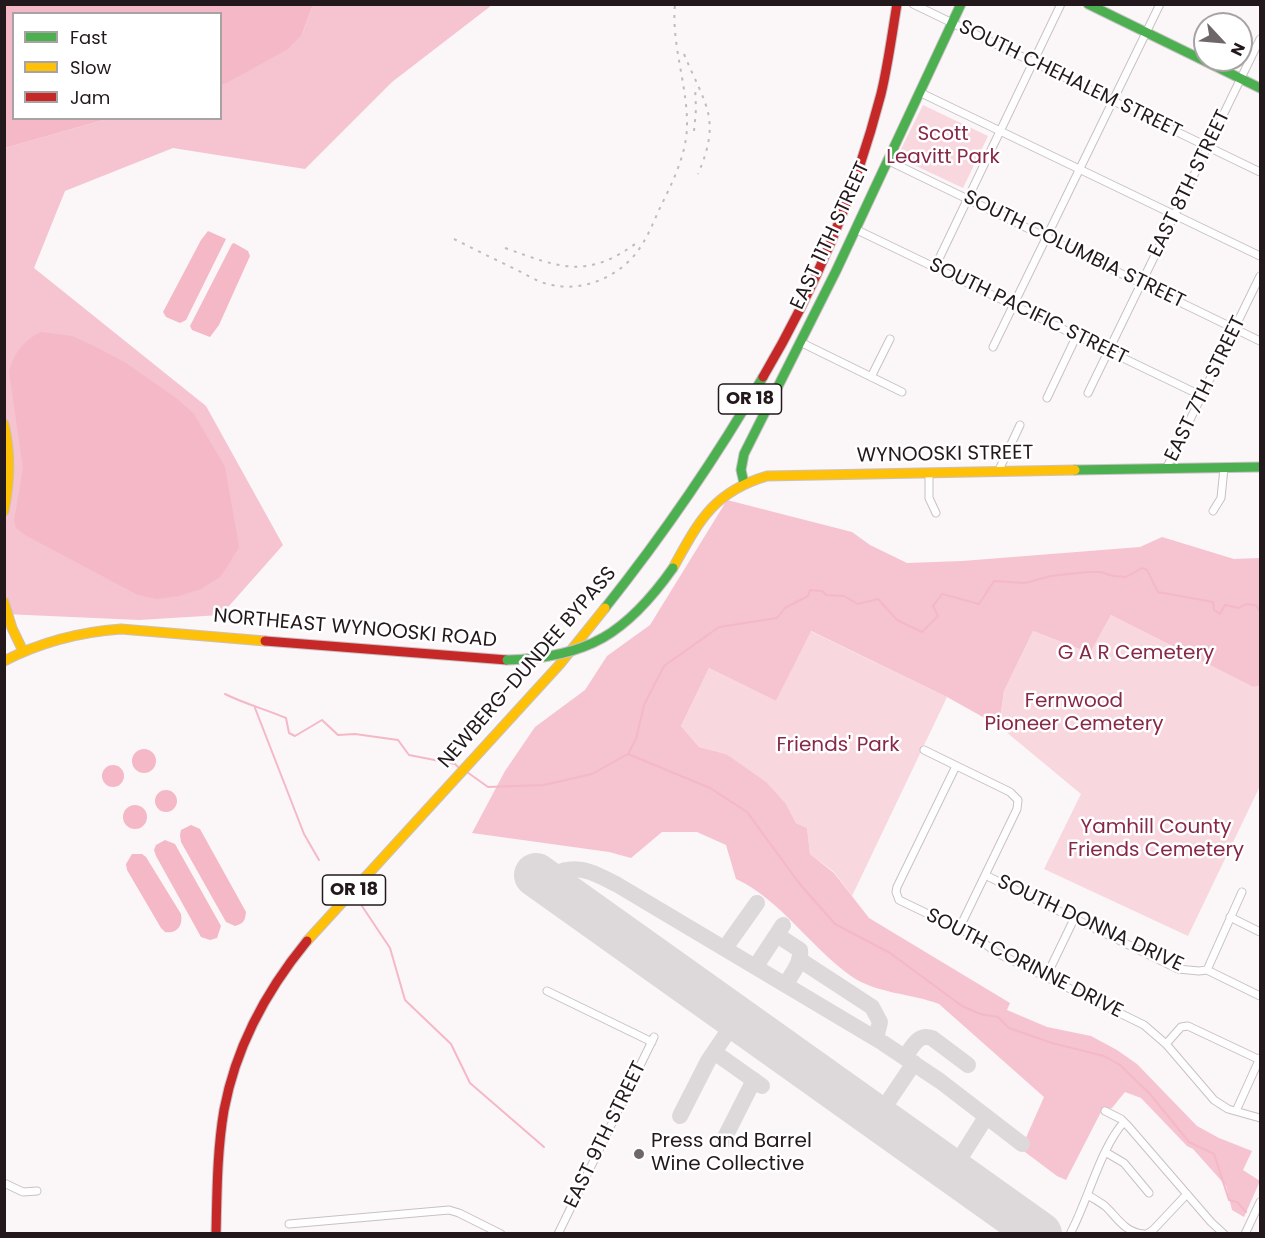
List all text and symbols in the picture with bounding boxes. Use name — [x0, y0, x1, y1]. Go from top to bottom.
legend — [12, 12, 222, 120]
north arrow — [1193, 12, 1253, 72]
street label: SOUTH CHEHALEM STREET — [954, 15, 1186, 145]
text: Fast — [70, 25, 107, 50]
text: N — [1225, 39, 1251, 60]
text: Slow — [70, 55, 111, 80]
text: Jam — [70, 85, 110, 110]
street label: EAST 8TH STREET — [1144, 107, 1236, 261]
park label: Scott Leavitt Park — [886, 123, 1000, 170]
street label: EAST 11TH STREET — [786, 158, 876, 314]
street label: SOUTH COLUMBIA STREET — [959, 186, 1189, 314]
street label: SOUTH PACIFIC STREET — [925, 253, 1131, 371]
street label: EAST 7TH STREET — [1160, 312, 1252, 466]
road number: OR 18 — [718, 384, 782, 414]
street label: WYNOOSKI STREET — [856, 441, 1034, 469]
street label: NEWBERG-DUNDEE BYPASS — [434, 562, 622, 774]
street label: NORTHEAST WYNOOSKI ROAD — [212, 605, 498, 653]
park label: G A R Cemetery — [1058, 642, 1214, 666]
park label: Fernwood Pioneer Cemetery — [985, 690, 1163, 737]
park label: Friends' Park — [777, 734, 899, 758]
park label: Yamhill County Friends Cemetery — [1068, 816, 1244, 863]
street label: SOUTH DONNA DRIVE — [993, 870, 1187, 978]
road number: OR 18 — [322, 875, 386, 905]
street label: SOUTH CORINNE DRIVE — [921, 904, 1127, 1024]
street label: EAST 9TH STREET — [560, 1058, 652, 1212]
place label: Press and Barrel Wine Collective — [651, 1130, 812, 1177]
marker: Press and Barrel Wine Collective — [632, 1147, 646, 1161]

